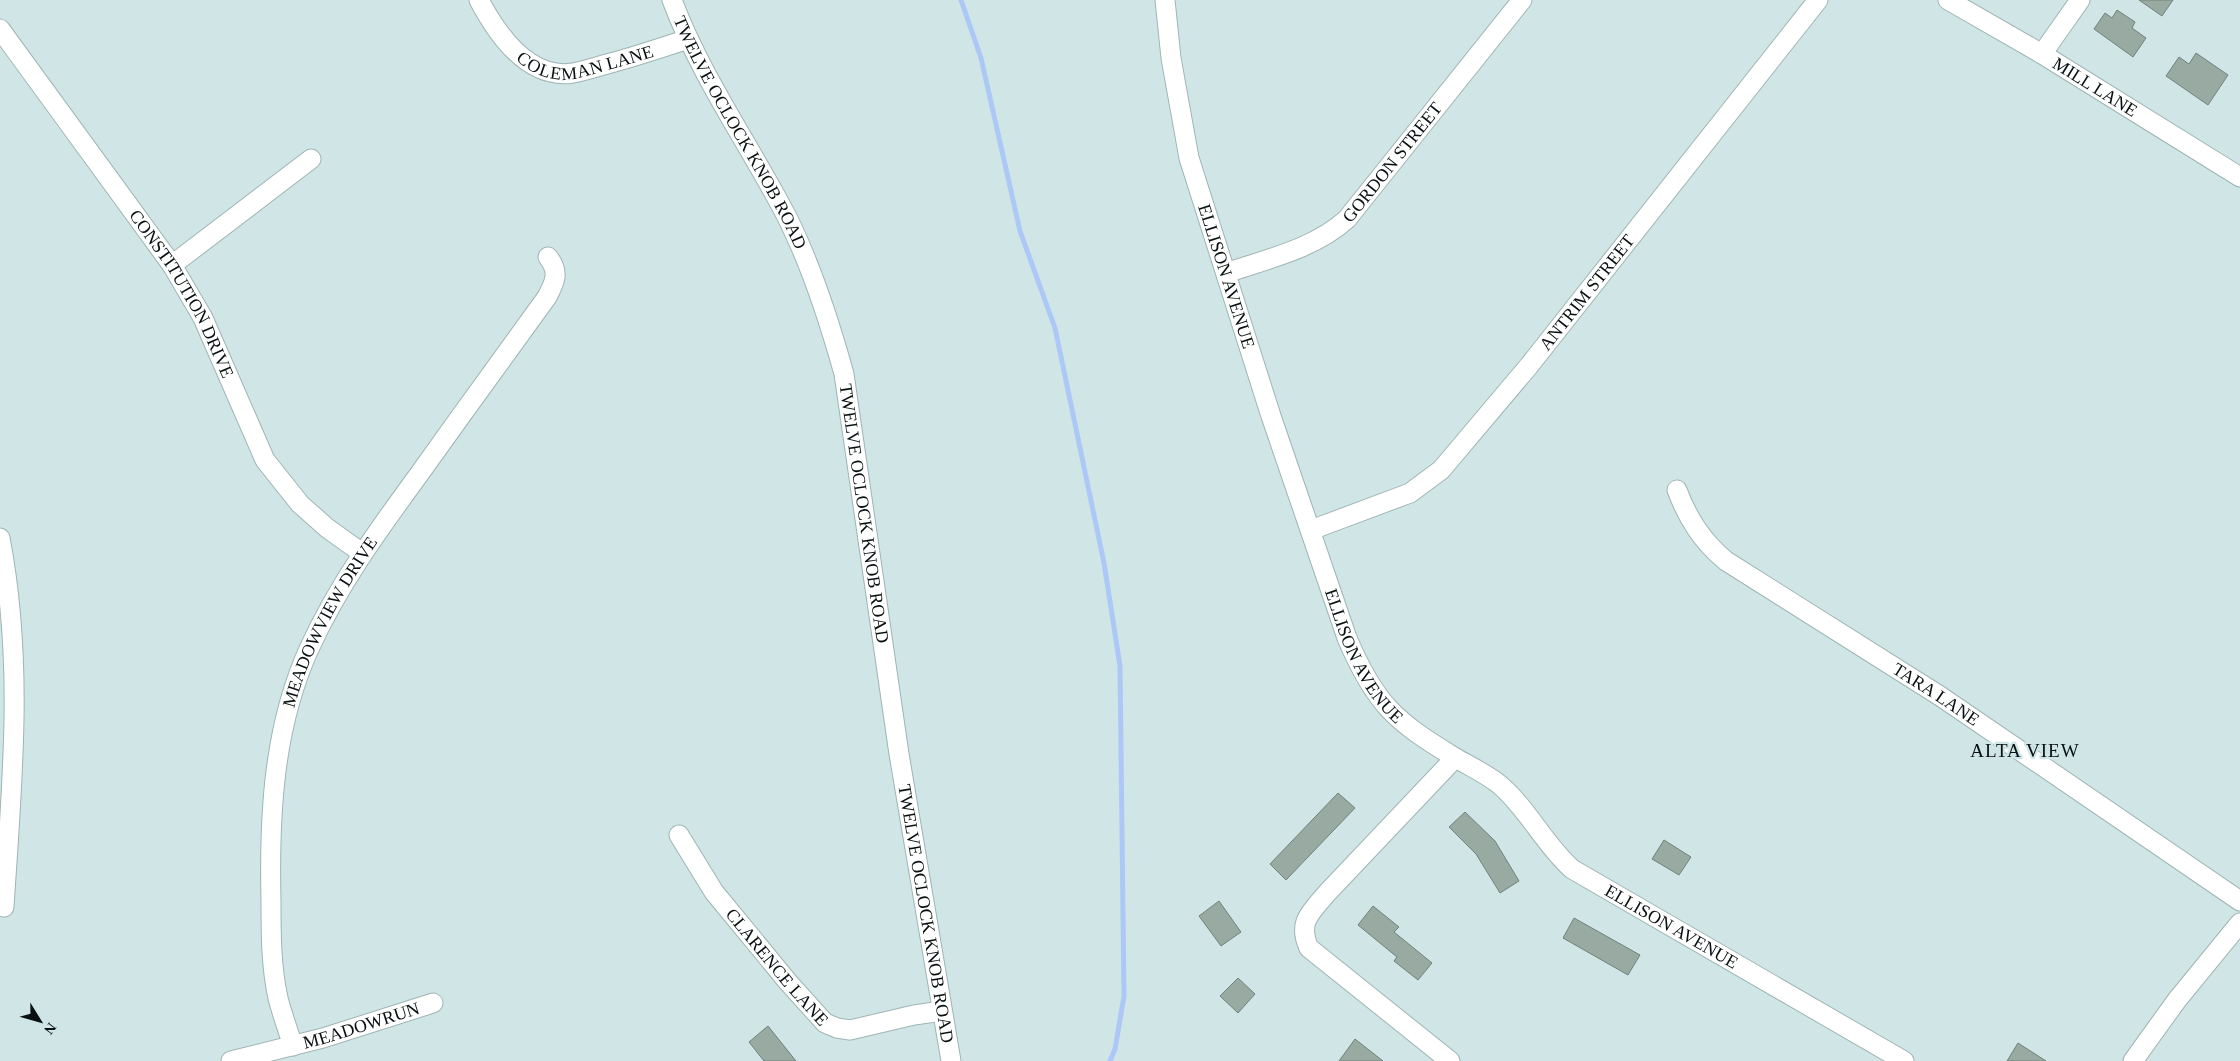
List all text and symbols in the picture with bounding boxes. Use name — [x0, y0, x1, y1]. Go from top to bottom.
street label: TWELVE OCLOCK KNOB ROAD — [669, 13, 811, 252]
street label: COLEMAN LANE — [516, 37, 658, 59]
text: COLEMAN LANE — [513, 41, 656, 84]
street label: MILL LANE — [2049, 53, 2141, 121]
street label: GORDON STREET — [1338, 99, 1446, 226]
street label: ELLISON AVENUE — [1194, 202, 1259, 351]
street label: CONSTITUTION DRIVE — [125, 206, 238, 381]
street label: ANTRIM STREET — [1535, 231, 1639, 354]
street label: TWELVE OCLOCK KNOB ROAD — [836, 382, 893, 644]
street label: MEADOWVIEW DRIVE — [279, 533, 381, 710]
street label: ELLISON AVENUE — [1321, 586, 1407, 727]
street label: TARA LANE — [1889, 659, 1983, 730]
district label: ALTA VIEW — [1970, 740, 2080, 761]
street label: TWELVE OCLOCK KNOB ROAD — [894, 783, 958, 1044]
street label: ELLISON AVENUE — [1602, 880, 1742, 973]
street label: CLARENCE LANE — [722, 904, 833, 1030]
north arrow — [15, 996, 65, 1046]
street label: MEADOWRUN — [301, 998, 422, 1053]
text: N — [41, 1020, 59, 1037]

